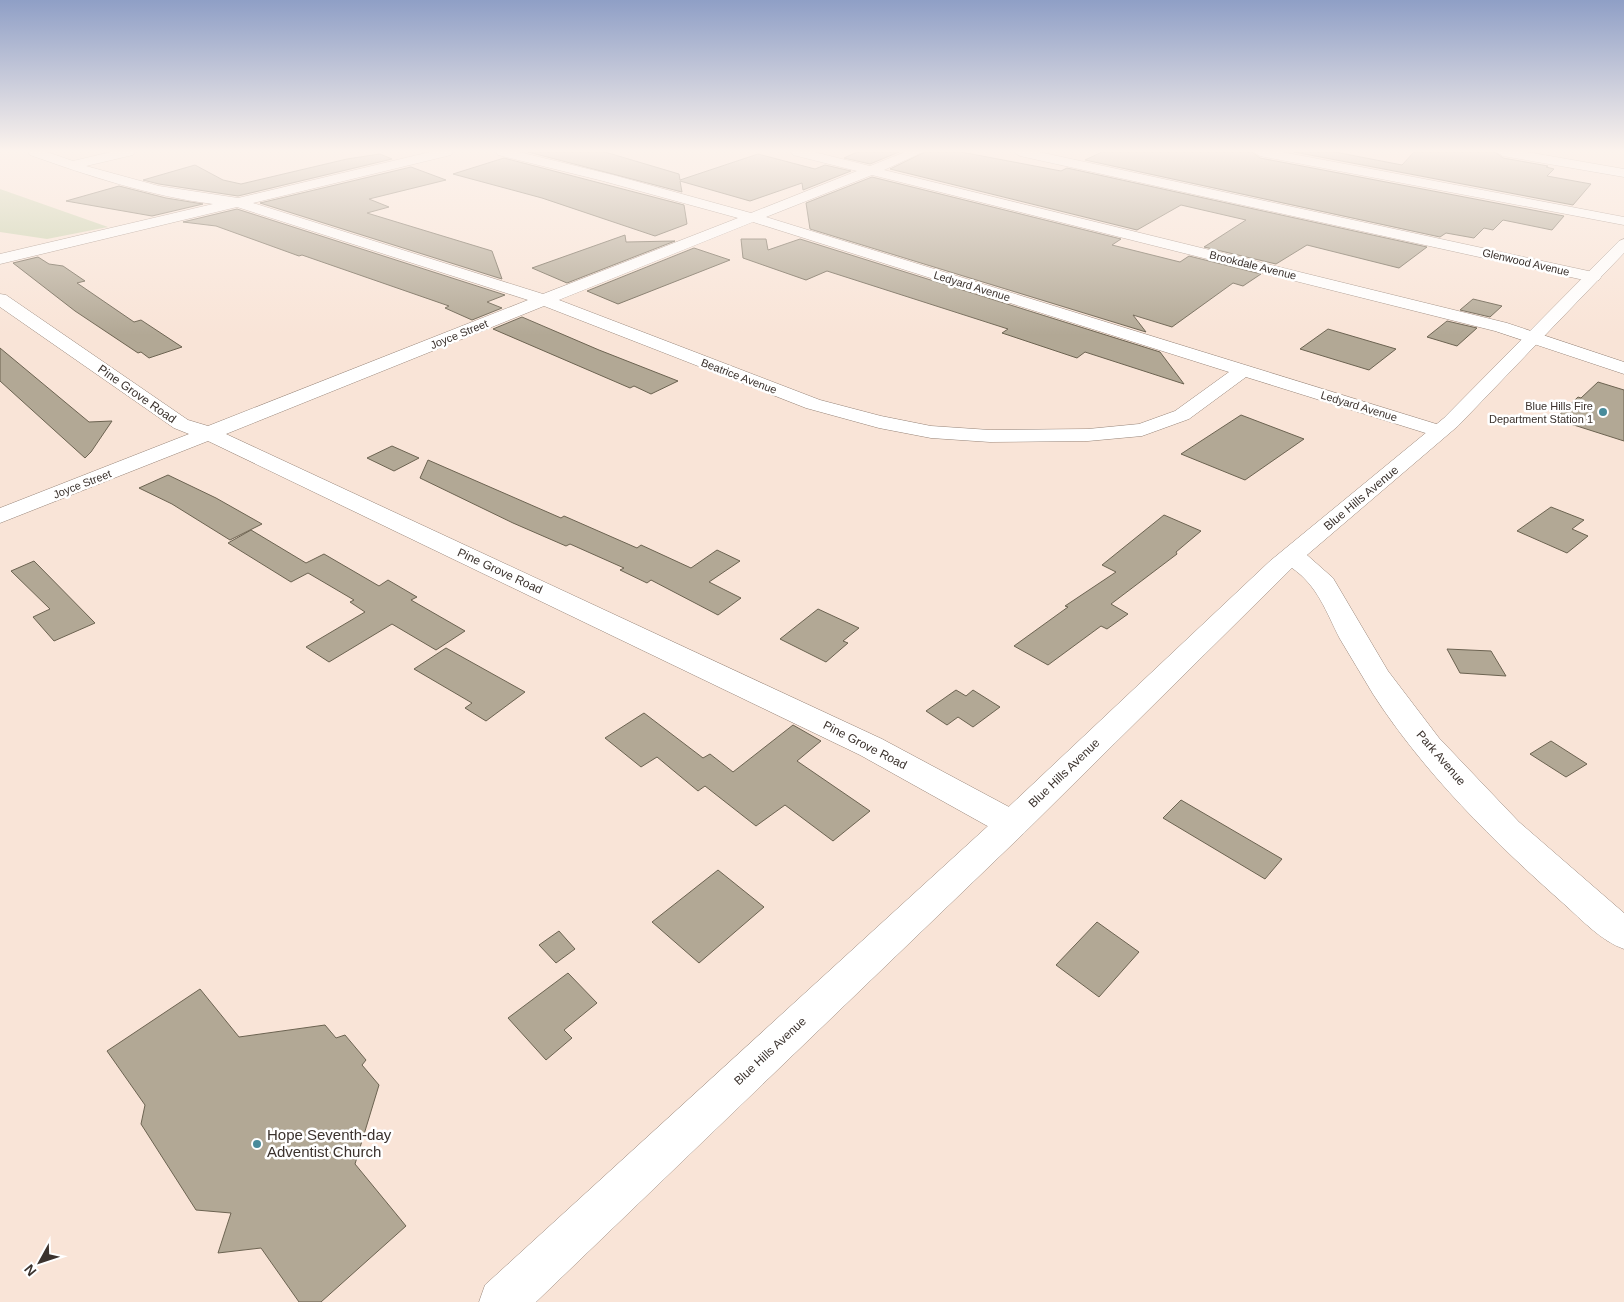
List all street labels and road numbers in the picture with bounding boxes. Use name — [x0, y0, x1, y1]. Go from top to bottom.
street label: Glenwood Avenue — [1481, 246, 1571, 278]
street label: Brookdale Avenue — [1208, 248, 1298, 282]
street label: Ledyard Avenue — [932, 269, 1012, 303]
street label: Joyce Street — [428, 317, 490, 351]
street label: Beatrice Avenue — [700, 356, 778, 396]
street label: Pine Grove Road — [95, 362, 179, 426]
street label: Ledyard Avenue — [1319, 389, 1399, 423]
street label: Blue Hills Avenue — [1321, 462, 1401, 533]
street label: Joyce Street — [51, 467, 113, 501]
street label: Pine Grove Road — [455, 545, 545, 597]
street label: Pine Grove Road — [821, 718, 909, 772]
street label: Park Avenue — [1413, 728, 1469, 788]
street label: Blue Hills Avenue — [1026, 735, 1103, 810]
street label: Blue Hills Avenue — [731, 1014, 809, 1088]

